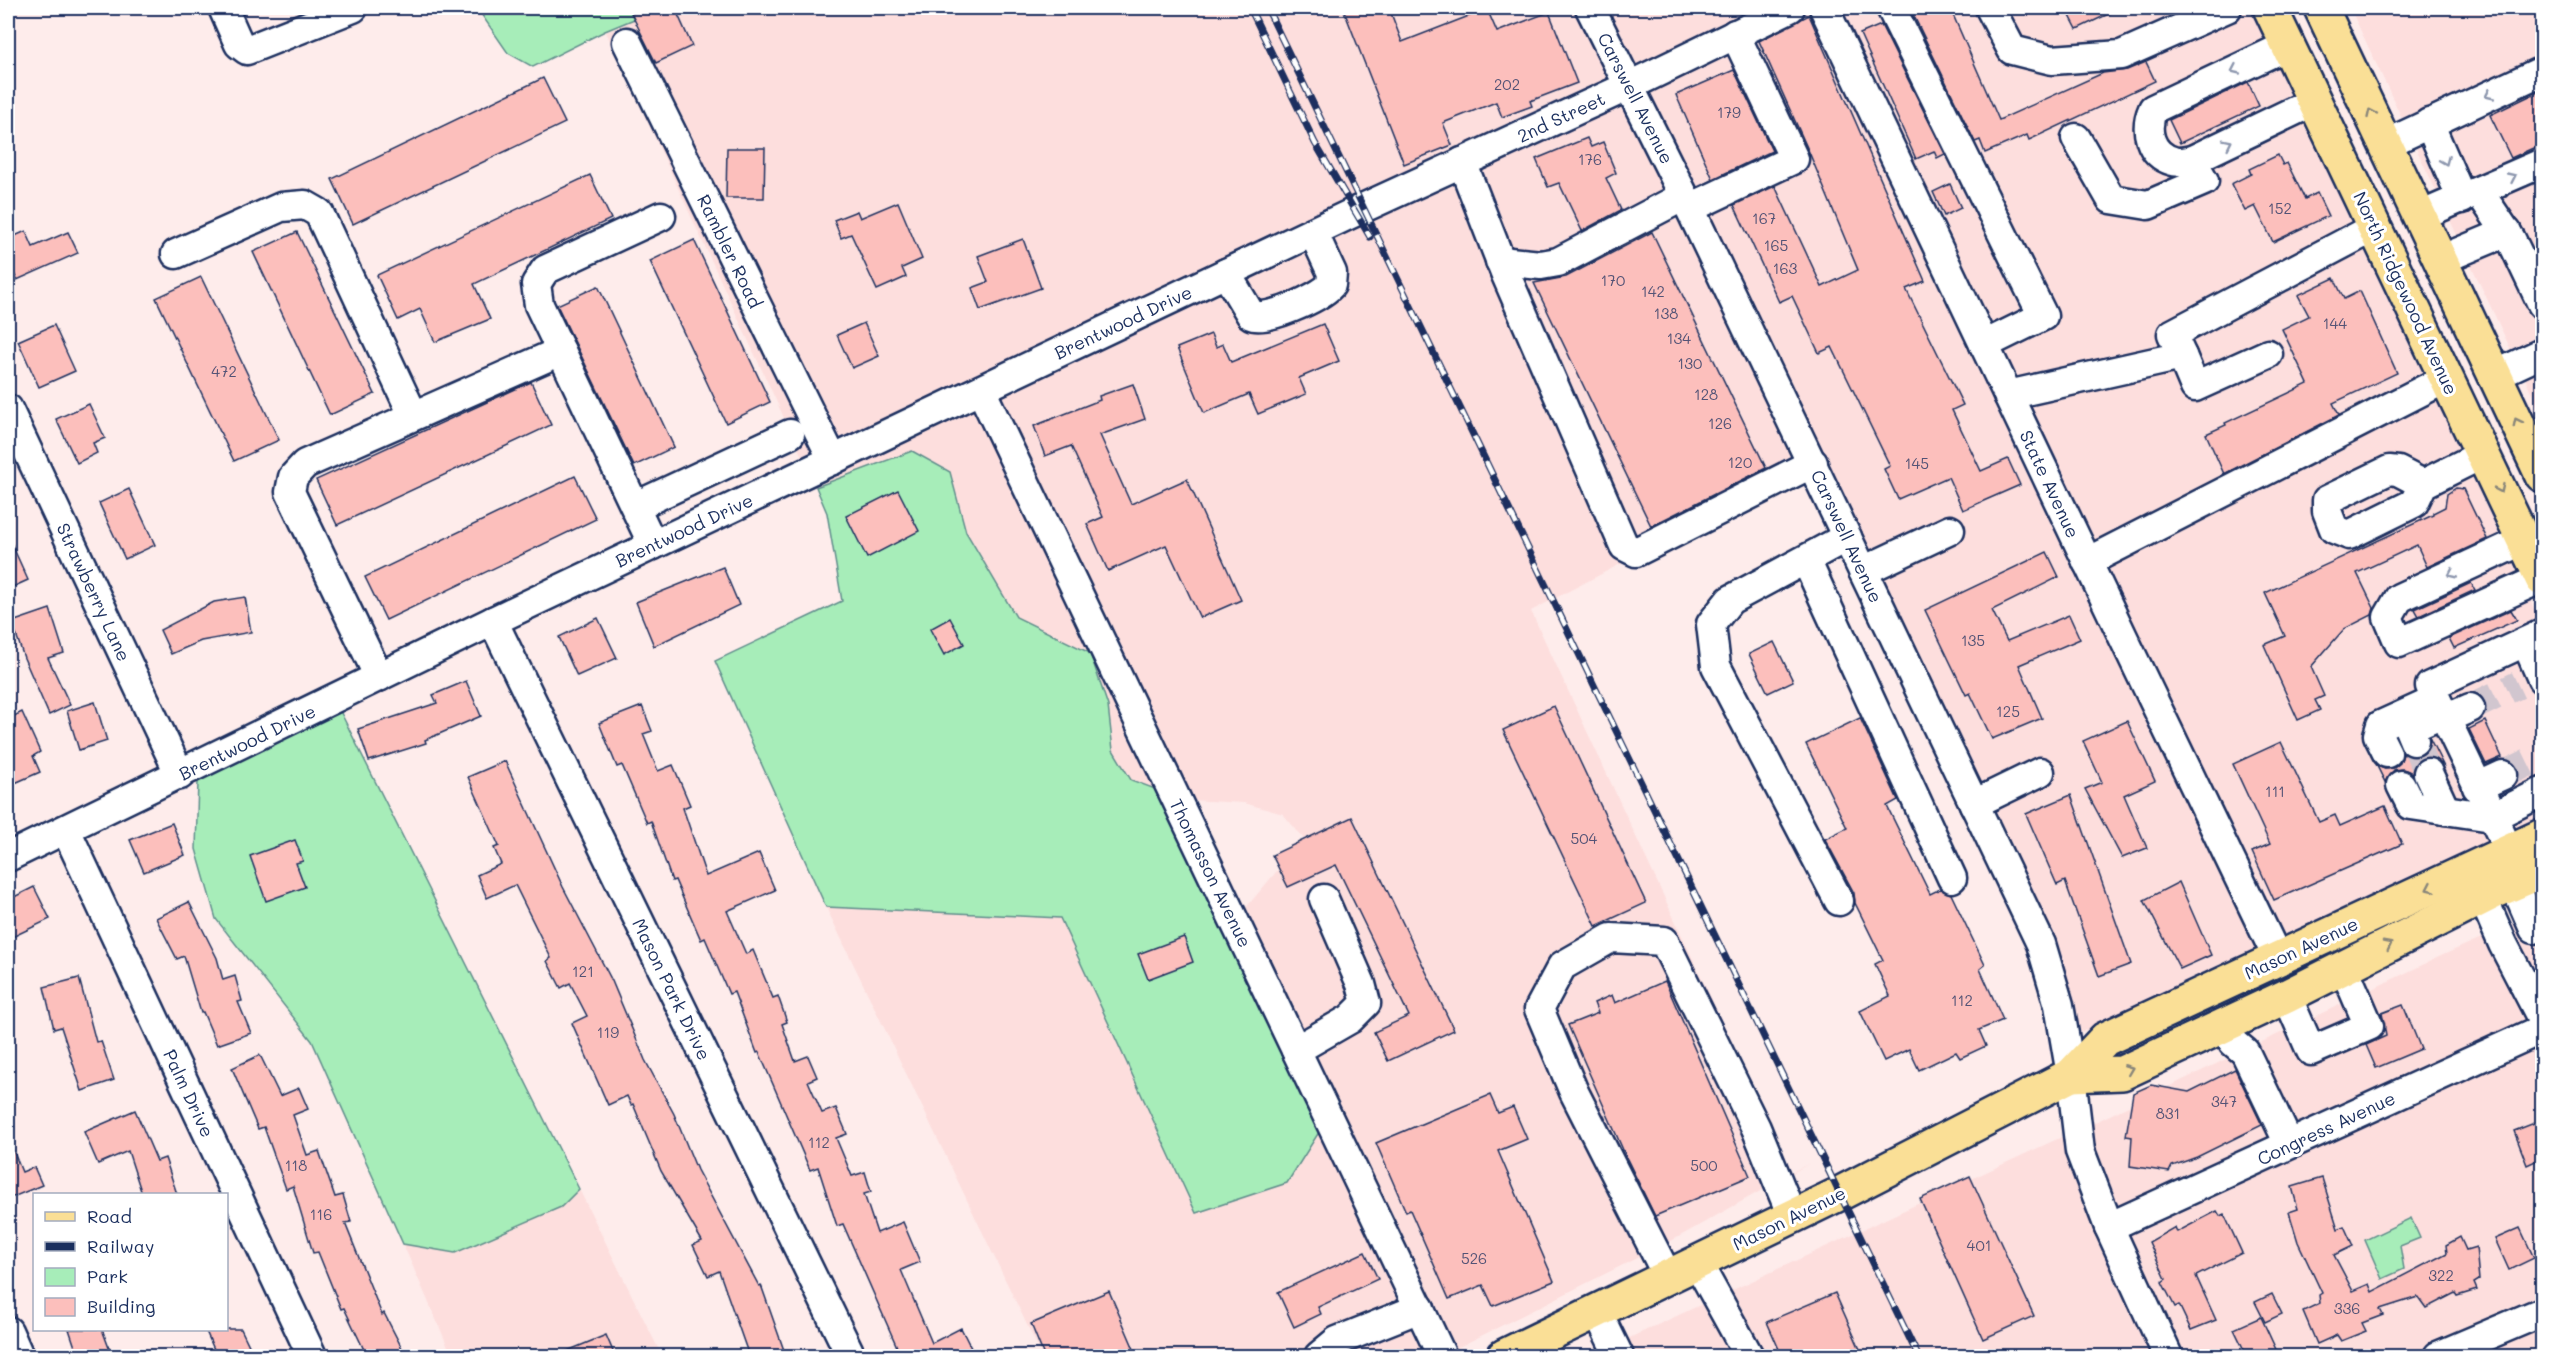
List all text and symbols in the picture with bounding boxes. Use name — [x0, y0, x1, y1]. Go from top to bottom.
street label: Carswell Avenue — [1593, 28, 1679, 168]
one-way arrow — [2231, 62, 2242, 74]
house number: 202 — [1494, 74, 1520, 94]
street label: 2nd Street — [1513, 86, 1609, 148]
one-way arrow — [2485, 88, 2496, 100]
house number: 179 — [1717, 102, 1741, 122]
one-way arrow — [2366, 108, 2378, 119]
one-way arrow — [2222, 138, 2233, 150]
house number: 176 — [1578, 149, 1602, 169]
one-way arrow — [2438, 155, 2450, 166]
one-way arrow — [2506, 173, 2517, 185]
street label: North Ridgewood Avenue — [2348, 187, 2464, 399]
street label: Rambler Road — [692, 190, 768, 312]
house number: 152 — [2268, 198, 2292, 218]
house number: 167 — [1752, 208, 1776, 228]
house number: 165 — [1764, 235, 1788, 255]
house number: 163 — [1773, 258, 1797, 278]
house number: 170 — [1601, 270, 1625, 290]
street label: Brentwood Drive — [1050, 280, 1196, 364]
house number: 142 — [1641, 281, 1665, 301]
house number: 138 — [1654, 303, 1678, 323]
house number: 144 — [2323, 313, 2347, 333]
house number: 134 — [1667, 328, 1691, 348]
house number: 130 — [1678, 353, 1702, 373]
house number: 472 — [211, 361, 237, 381]
house number: 128 — [1694, 384, 1718, 404]
house number: 126 — [1708, 413, 1732, 433]
one-way arrow — [2513, 417, 2525, 428]
street label: State Avenue — [2015, 426, 2085, 542]
house number: 120 — [1728, 452, 1752, 472]
house number: 145 — [1905, 453, 1929, 473]
street label: Carswell Avenue — [1806, 466, 1888, 606]
one-way arrow — [2492, 482, 2504, 493]
street label: Brentwood Drive — [611, 488, 757, 572]
street label: Strawberry Lane — [51, 519, 137, 665]
one-way arrow — [2448, 566, 2459, 578]
house number: 135 — [1961, 630, 1985, 650]
street label: Brentwood Drive — [175, 698, 319, 786]
house number: 125 — [1996, 701, 2020, 721]
house number: 111 — [2265, 781, 2285, 801]
street label: Thomasson Avenue — [1165, 795, 1257, 951]
house number: 504 — [1571, 828, 1598, 848]
one-way arrow — [2426, 880, 2437, 892]
street label: Mason Avenue — [2240, 911, 2362, 985]
street label: Mason Park Drive — [627, 914, 717, 1064]
one-way arrow — [2382, 941, 2393, 953]
house number: 121 — [572, 961, 594, 981]
house number: 112 — [1951, 990, 1973, 1010]
house number: 119 — [597, 1022, 619, 1042]
street label: Palm Drive — [158, 1045, 220, 1141]
one-way arrow — [2123, 1064, 2134, 1076]
street label: Congress Avenue — [2253, 1086, 2399, 1170]
house number: 347 — [2211, 1091, 2237, 1111]
house number: 831 — [2156, 1103, 2180, 1123]
house number: 112 — [808, 1132, 830, 1152]
house number: 118 — [285, 1155, 307, 1175]
house number: 500 — [1690, 1155, 1718, 1175]
street label: Mason Avenue — [1728, 1180, 1850, 1256]
legend — [33, 1193, 228, 1331]
text: Road — [87, 1204, 132, 1228]
house number: 116 — [310, 1204, 332, 1224]
text: Railway — [87, 1234, 154, 1258]
house number: 401 — [1967, 1235, 1991, 1255]
house number: 526 — [1461, 1248, 1487, 1268]
text: Park — [87, 1264, 128, 1288]
house number: 322 — [2428, 1265, 2454, 1285]
text: Building — [87, 1294, 155, 1318]
house number: 336 — [2334, 1298, 2360, 1318]

